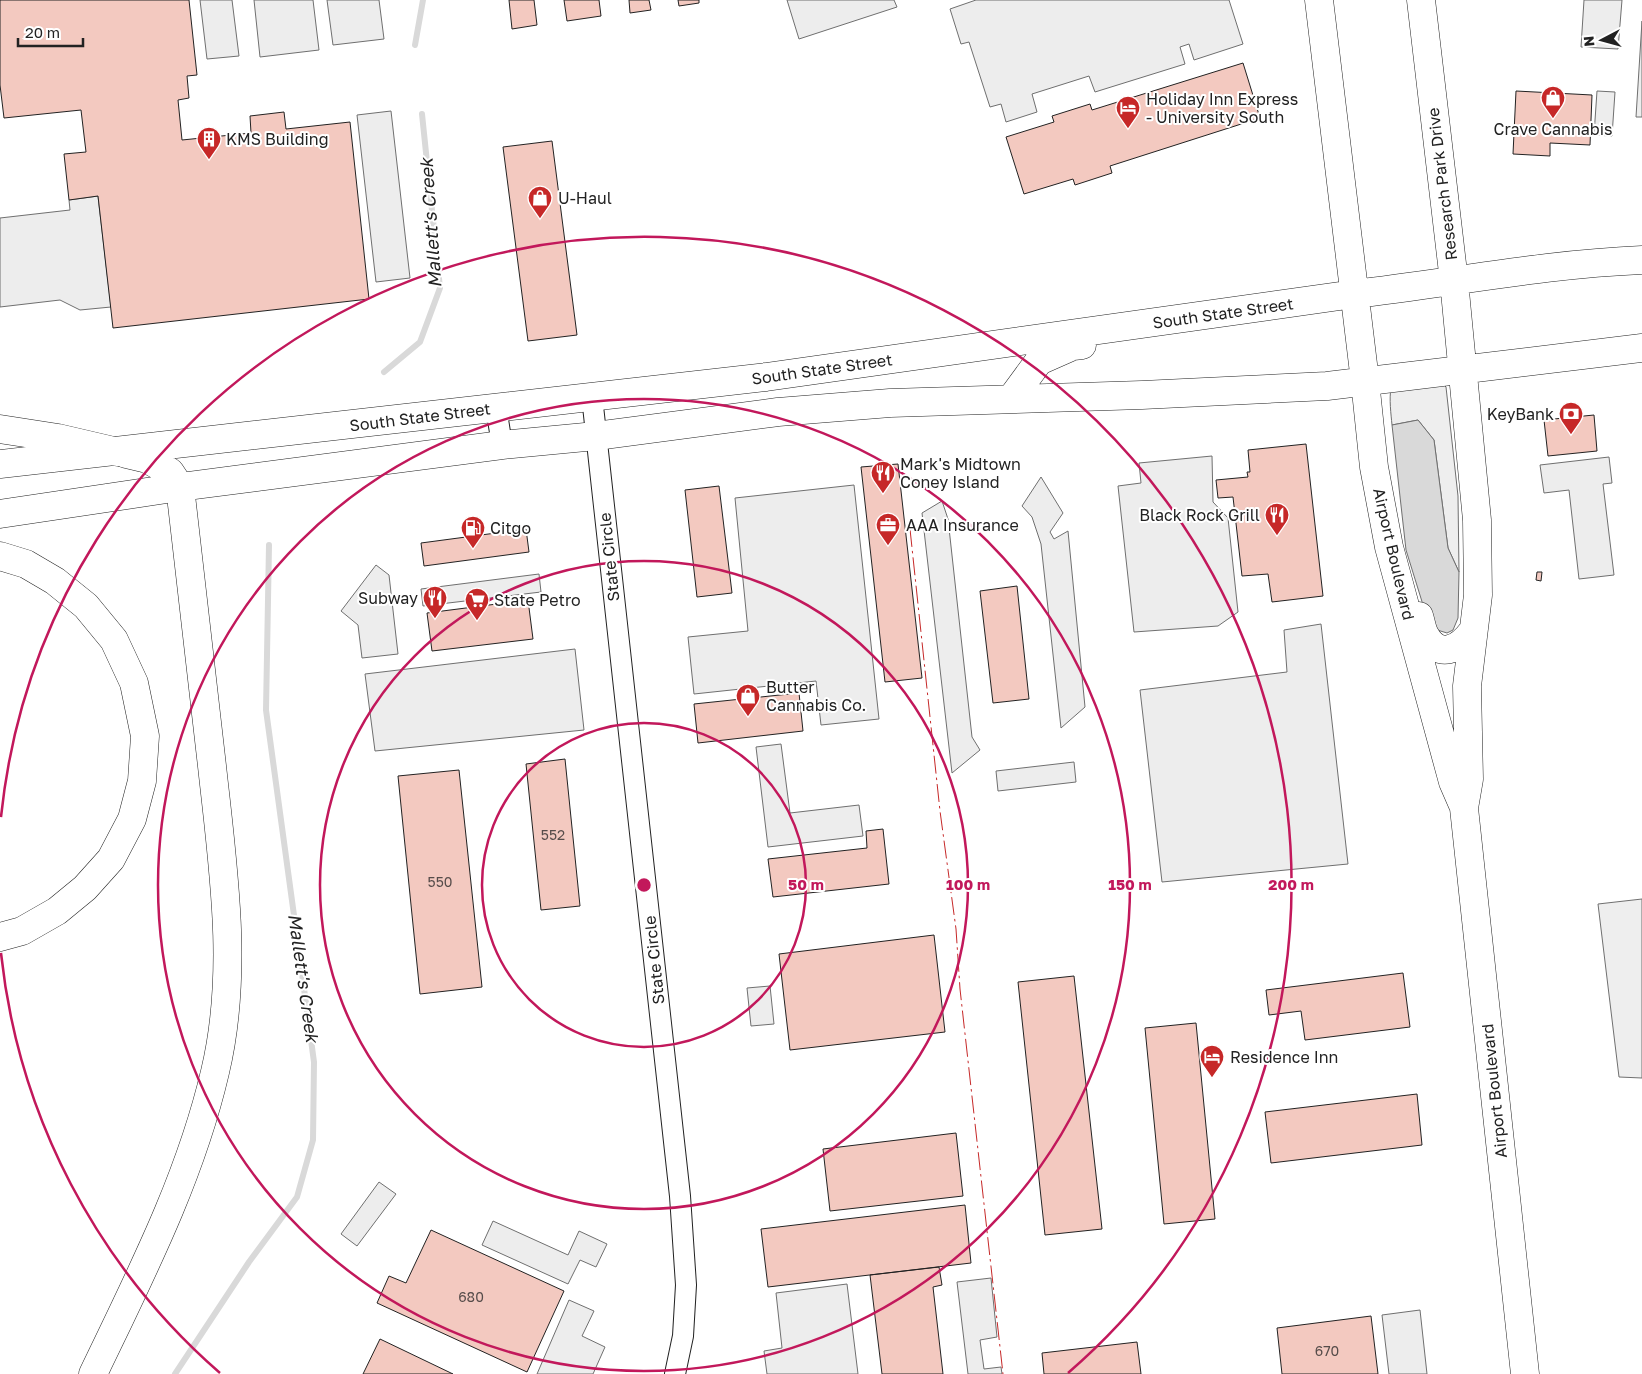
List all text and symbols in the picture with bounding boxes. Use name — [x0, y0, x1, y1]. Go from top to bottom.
scale bar — [18, 15, 82, 47]
north arrow — [1577, 15, 1627, 65]
text: 20 m — [25, 23, 60, 41]
text: N — [1580, 35, 1598, 48]
shop icon: Crave Cannabis — [1540, 85, 1566, 119]
place label: Holiday Inn Express - University South — [1146, 89, 1298, 127]
hotel icon: Holiday Inn Express - University South — [1115, 95, 1141, 129]
street label: Research Park Drive — [1423, 106, 1461, 262]
place label: Crave Cannabis — [1494, 119, 1612, 139]
building icon: KMS Building — [196, 126, 222, 160]
place label: KMS Building — [226, 129, 329, 149]
water label: Mallett's Creek — [414, 156, 446, 289]
shop icon: U-Haul — [527, 185, 553, 219]
place label: U-Haul — [558, 188, 612, 208]
street label: South State Street — [1151, 293, 1295, 333]
street label: South State Street — [750, 349, 894, 389]
street label: South State Street — [348, 398, 492, 436]
bank icon: KeyBank — [1558, 401, 1584, 435]
place label: KeyBank — [1487, 404, 1554, 424]
place label: Mark's Midtown Coney Island — [900, 454, 1021, 492]
restaurant icon: Mark's Midtown Coney Island — [870, 460, 896, 494]
street label: Airport Boulevard — [1369, 486, 1419, 622]
restaurant icon: Black Rock Grill — [1264, 502, 1290, 536]
place label: Black Rock Grill — [1139, 505, 1260, 525]
street label: State Circle — [594, 512, 624, 602]
office icon: AAA Insurance — [875, 512, 901, 546]
fuel station icon: Citgo — [460, 515, 486, 549]
place label: AAA Insurance — [906, 515, 1019, 535]
place label: Citgo — [490, 518, 531, 538]
restaurant icon: Subway — [422, 585, 448, 619]
supermarket icon: State Petro — [464, 587, 490, 621]
place label: Subway — [358, 588, 418, 608]
place label: State Petro — [494, 590, 581, 610]
place label: Butter Cannabis Co. — [766, 677, 866, 715]
shop icon: Butter Cannabis Co. — [735, 683, 761, 717]
house number: 552 — [541, 826, 565, 843]
house number: 550 — [428, 873, 452, 890]
text: 50 m — [788, 875, 824, 893]
text: 100 m — [946, 875, 990, 893]
text: 150 m — [1108, 875, 1152, 893]
text: 200 m — [1268, 875, 1314, 893]
centre of rings — [635, 876, 653, 894]
water label: Mallett's Creek — [284, 912, 324, 1046]
street label: State Circle — [639, 915, 669, 1005]
street label: Airport Boulevard — [1477, 1023, 1511, 1159]
hotel icon: Residence Inn — [1199, 1044, 1225, 1078]
place label: Residence Inn — [1230, 1047, 1338, 1067]
house number: 680 — [458, 1288, 484, 1305]
house number: 670 — [1315, 1342, 1339, 1359]

